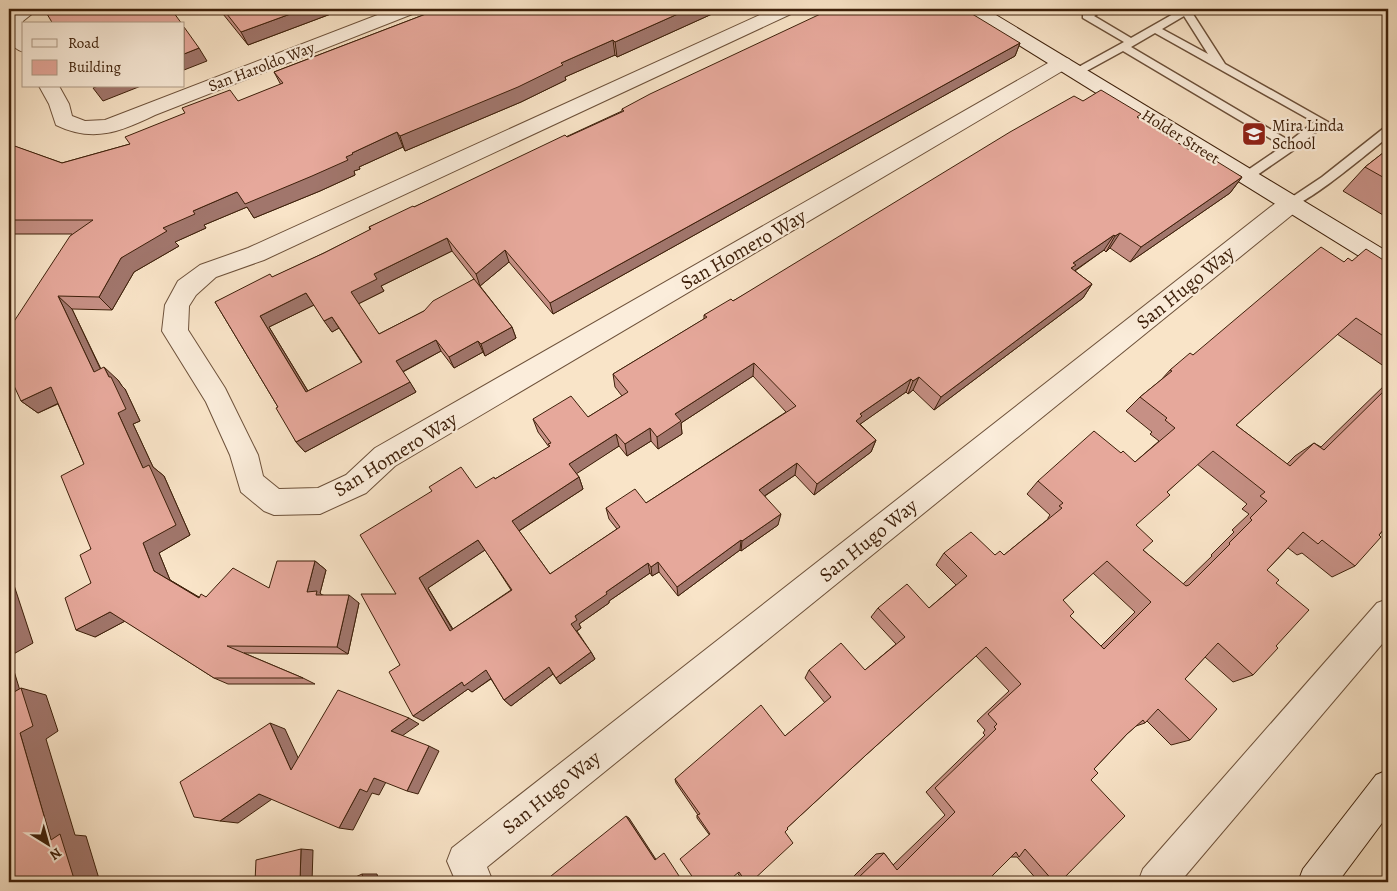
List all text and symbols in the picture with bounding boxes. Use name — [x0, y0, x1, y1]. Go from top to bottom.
legend — [22, 22, 185, 88]
text: Road — [68, 33, 100, 53]
street label: San Haroldo Way — [205, 36, 318, 97]
text: Building — [68, 57, 121, 77]
street label: Holder Street — [1137, 104, 1224, 170]
place label: Mira Linda School — [1272, 115, 1344, 155]
school or university icon: Mira Linda School — [1241, 121, 1267, 147]
street label: San Homero Way — [675, 202, 812, 296]
street label: San Hugo Way — [1131, 239, 1241, 335]
street label: San Homero Way — [328, 405, 463, 503]
street label: San Hugo Way — [814, 492, 924, 588]
street label: San Hugo Way — [497, 744, 607, 840]
north arrow — [22, 818, 72, 868]
text: N — [46, 843, 65, 865]

